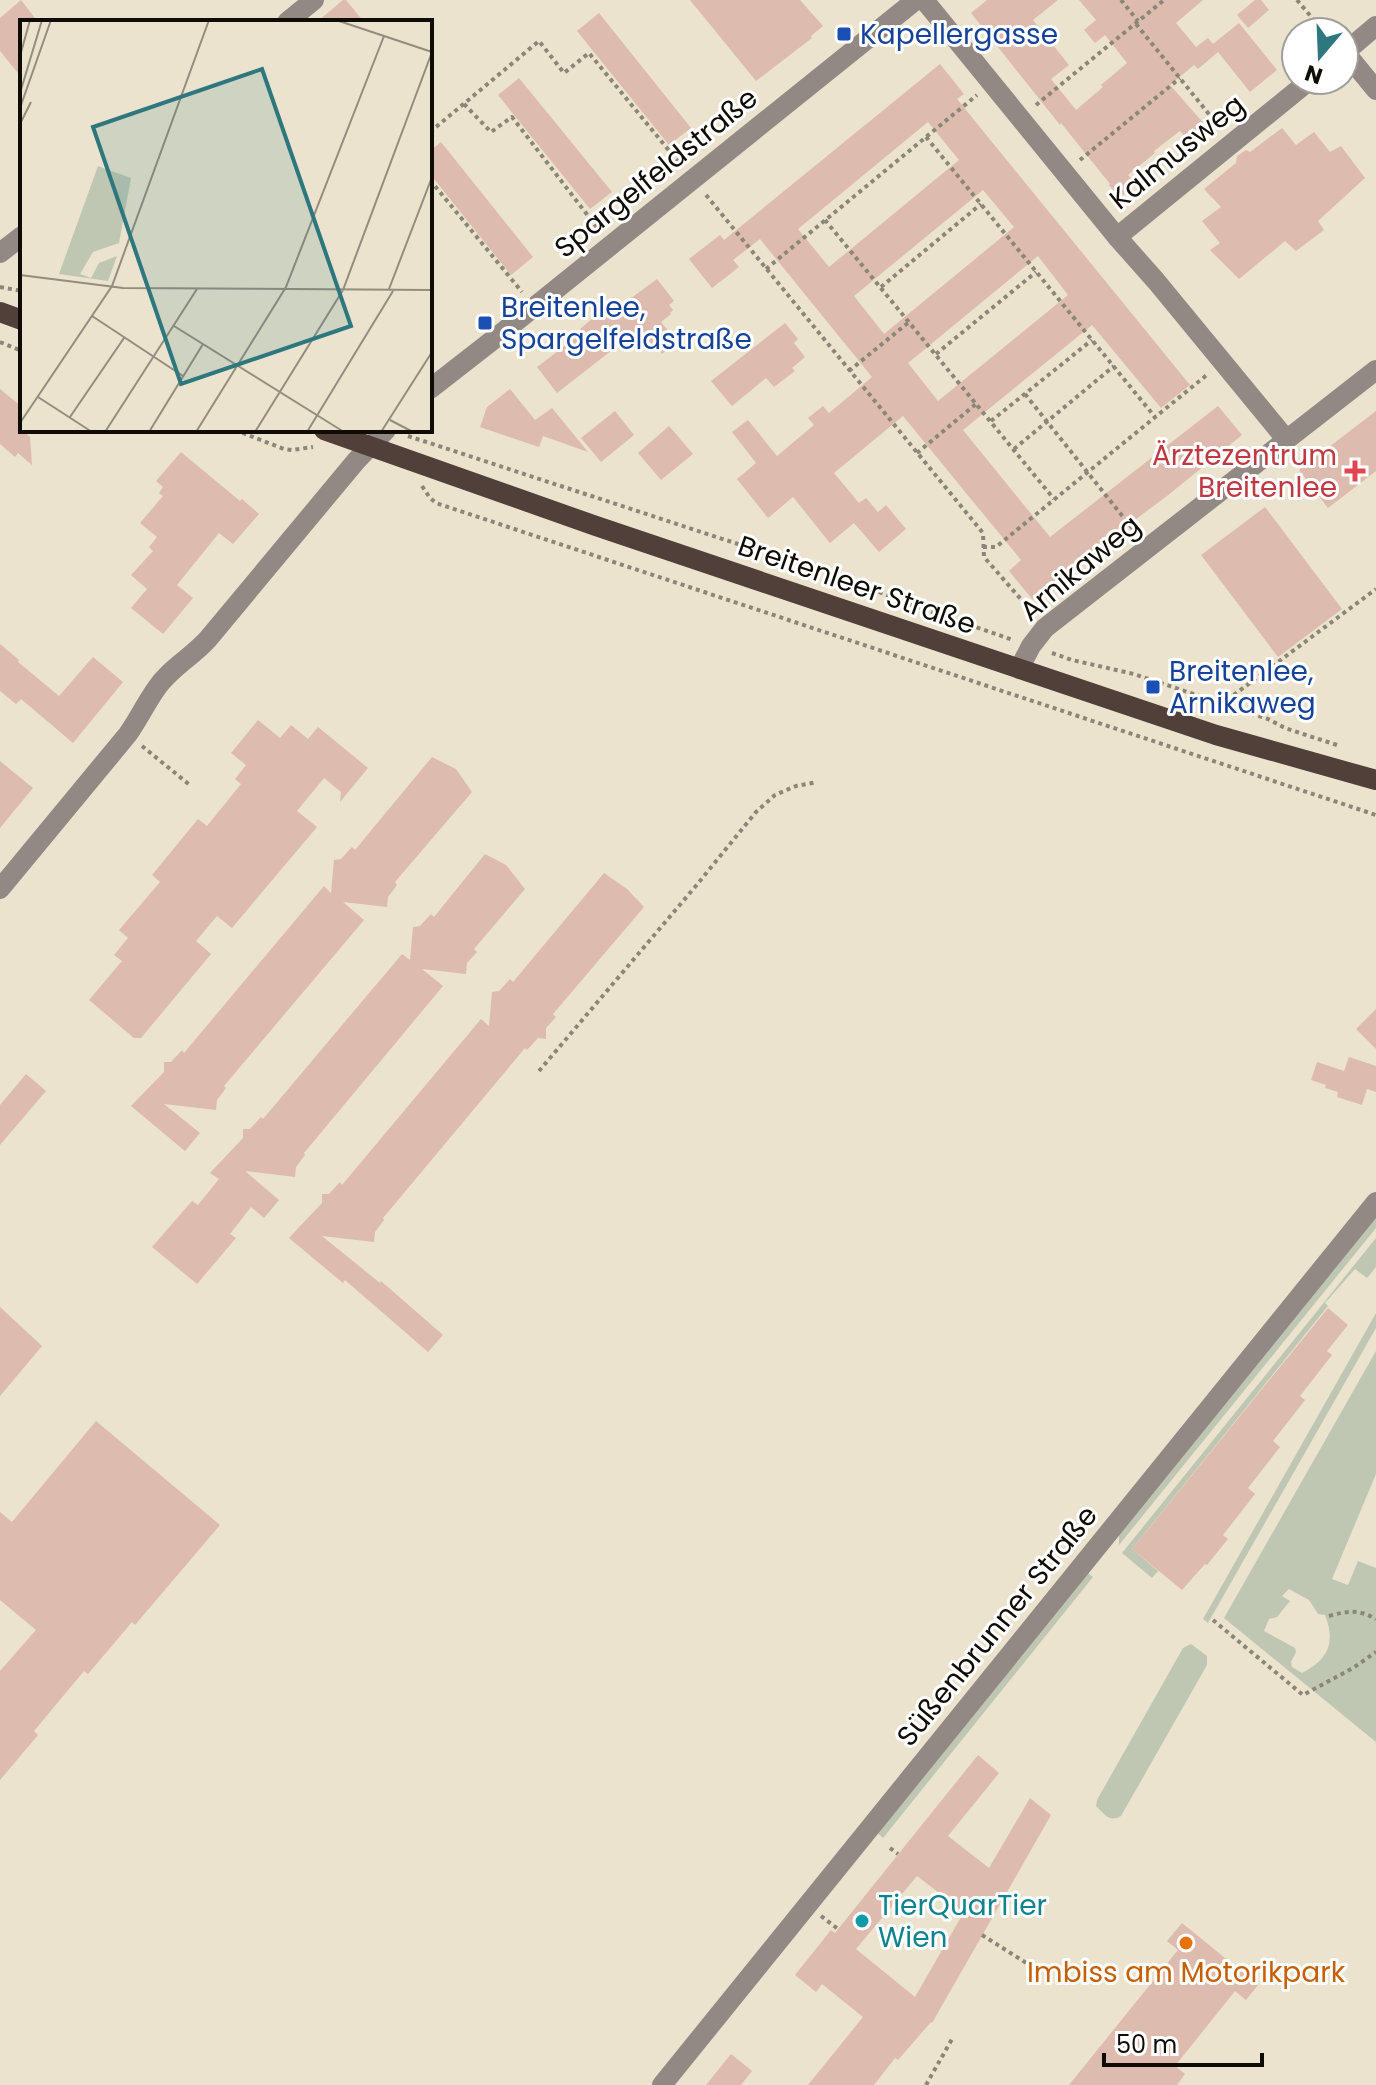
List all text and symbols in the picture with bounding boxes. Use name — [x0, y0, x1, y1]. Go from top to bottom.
place label: Kapellergasse — [860, 15, 1058, 54]
north arrow — [1280, 16, 1360, 96]
inset map — [20, 20, 432, 432]
marker: Kapellergasse — [835, 25, 853, 43]
text: N — [1301, 57, 1327, 92]
street label: Spargelfeldstraße — [546, 79, 766, 267]
street label: Kalmusweg — [1101, 85, 1253, 219]
place label: Breitenlee, Spargelfeldstraße — [501, 288, 752, 359]
marker: Breitenlee, Spargelfeldstraße — [476, 314, 494, 332]
place label: Ärztezentrum Breitenlee — [1152, 436, 1337, 507]
marker: Ärztezentrum Breitenlee — [1344, 460, 1366, 482]
street label: Arnikaweg — [1011, 506, 1149, 630]
street label: Breitenleer Straße — [733, 526, 981, 644]
place label: Breitenlee, Arnikaweg — [1169, 652, 1316, 723]
marker: Breitenlee, Arnikaweg — [1144, 678, 1162, 696]
street label: Süßenbrunner Straße — [888, 1497, 1106, 1755]
place label: TierQuarTier Wien — [878, 1886, 1047, 1957]
marker: TierQuarTier Wien — [853, 1912, 871, 1930]
marker: Imbiss am Motorikpark — [1177, 1934, 1195, 1952]
place label: Imbiss am Motorikpark — [1027, 1953, 1346, 1992]
scale bar — [1104, 2017, 1262, 2067]
text: 50 m — [1116, 2028, 1177, 2061]

